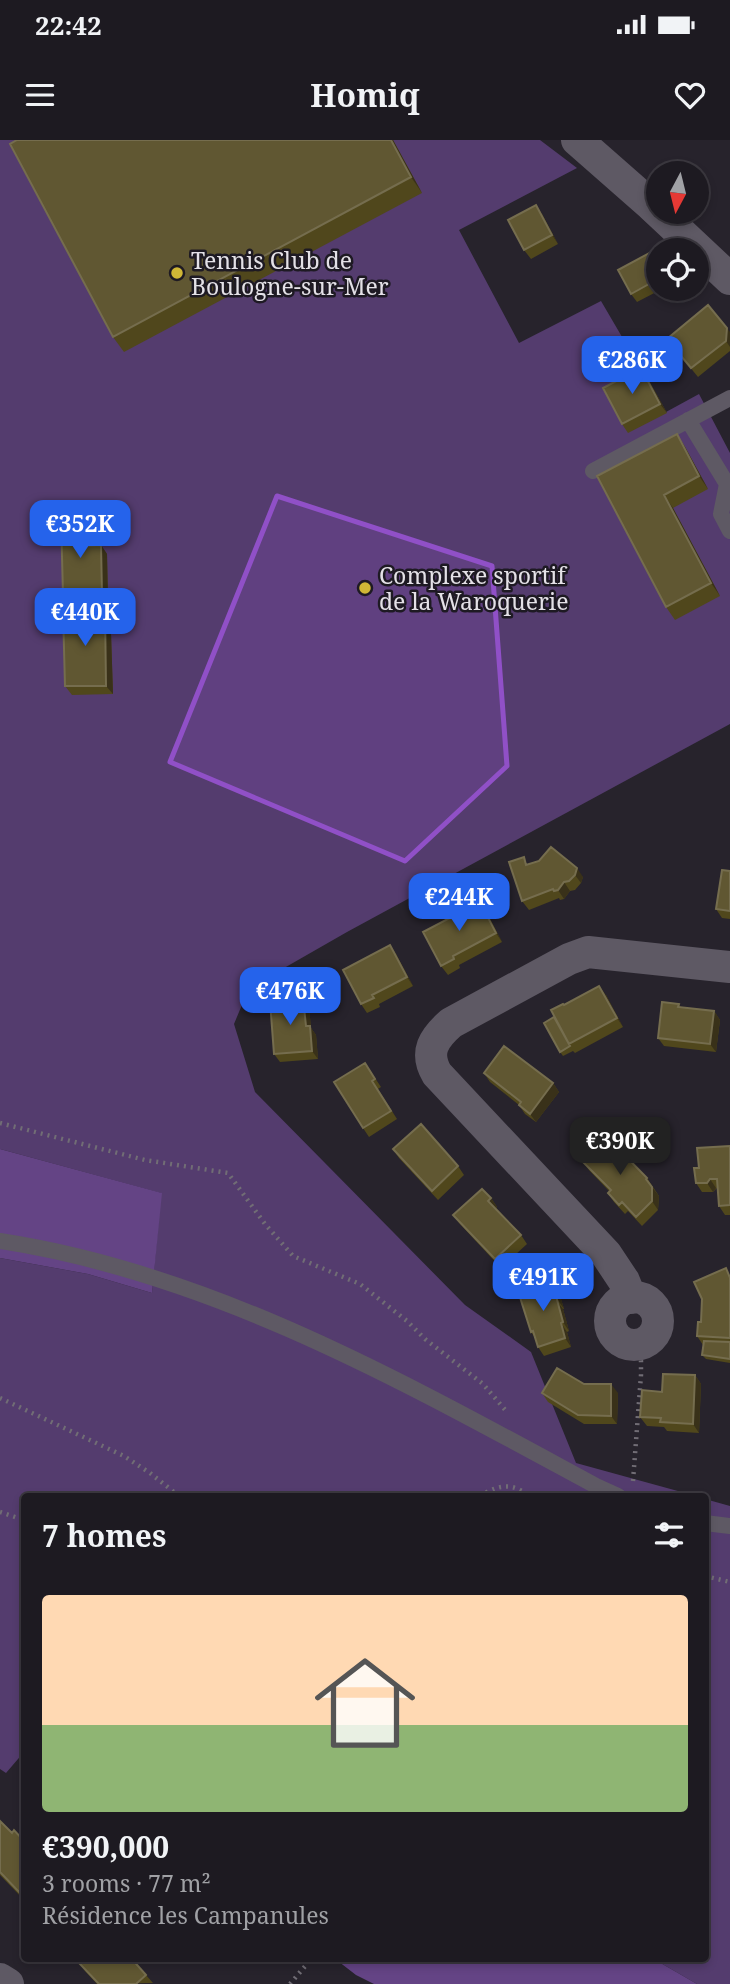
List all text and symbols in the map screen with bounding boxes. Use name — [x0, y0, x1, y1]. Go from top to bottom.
text: 22:42 — [35, 7, 102, 43]
text: Homiq — [310, 73, 420, 116]
icon: menu — [21, 76, 59, 114]
icon: heart — [671, 76, 709, 114]
north arrow — [646, 161, 709, 224]
map controls — [646, 161, 709, 301]
button: locate — [646, 238, 709, 301]
place label: Tennis Club de Boulogne-sur-Mer — [191, 244, 389, 302]
marker: Tennis Club de Boulogne-sur-Mer — [169, 265, 185, 281]
pin: €286K — [583, 336, 681, 396]
text: €286K — [598, 343, 666, 375]
pin: €352K — [31, 500, 129, 560]
text: €352K — [46, 507, 114, 539]
place label: Complexe sportif de la Waroquerie — [379, 559, 569, 617]
marker: Complexe sportif de la Waroquerie — [357, 580, 373, 596]
pin: €440K — [36, 588, 134, 648]
text: €440K — [51, 595, 119, 627]
pin: €244K — [410, 874, 508, 933]
text: €244K — [425, 880, 493, 912]
pin: €476K — [241, 968, 339, 1027]
text: €476K — [256, 974, 324, 1006]
pin: €390K — [571, 1118, 669, 1177]
text: €390K — [586, 1124, 654, 1156]
pin: €491K — [494, 1254, 592, 1313]
text: €491K — [509, 1260, 577, 1292]
text: 7 homes — [42, 1515, 166, 1556]
icon: filters — [650, 1516, 688, 1554]
icon: home — [302, 1640, 428, 1766]
text: €390,000 — [42, 1826, 169, 1867]
text: 3 rooms · 77 m² — [42, 1867, 211, 1899]
text: Résidence les Campanules — [42, 1899, 329, 1931]

